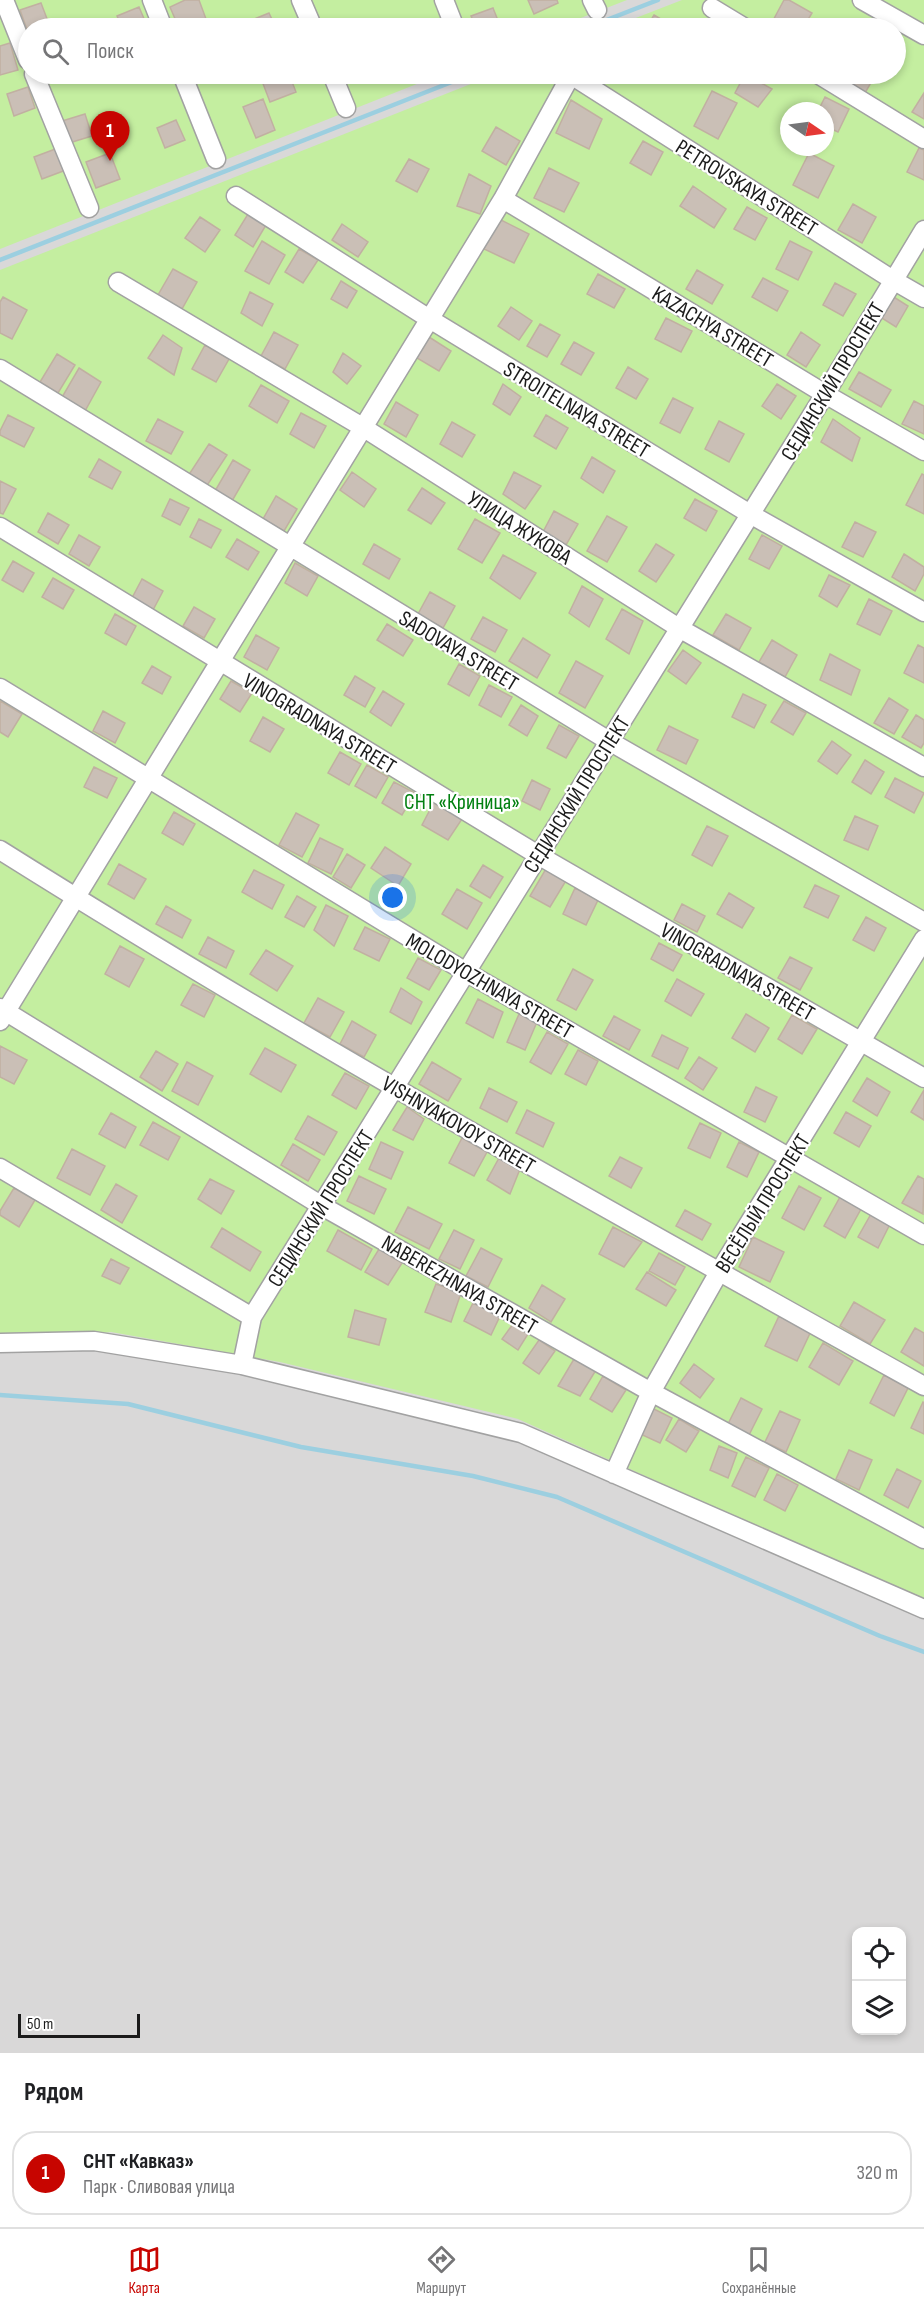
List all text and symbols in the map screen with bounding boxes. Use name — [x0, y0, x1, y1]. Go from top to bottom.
search box — [18, 18, 906, 84]
icon: search — [39, 35, 72, 68]
text: Поиск — [87, 38, 133, 65]
north arrow — [780, 102, 834, 156]
pin: 1 — [90, 112, 130, 161]
street label: PETROVSKAYA STREET — [670, 134, 822, 243]
street label: KAZACHYA STREET — [647, 281, 778, 374]
street label: СЕДИНСКИЙ ПРОСПЕКТ — [775, 298, 891, 466]
street label: STROITELNAYA STREET — [498, 356, 654, 465]
street label: УЛИЦА ЖУКОВА — [462, 486, 577, 571]
street label: SADOVAYA STREET — [394, 605, 523, 698]
street label: VINOGRADNAYA STREET — [238, 668, 401, 781]
street label: СЕДИНСКИЙ ПРОСПЕКТ — [518, 711, 636, 878]
park label: СНТ «Криница» — [404, 789, 520, 816]
your location — [378, 883, 407, 912]
street label: VINOGRADNAYA STREET — [655, 917, 819, 1027]
street label: MOLODYOZHNAYA STREET — [401, 927, 578, 1045]
street label: VISHNYAKOVOY STREET — [377, 1071, 540, 1180]
street label: СЕДИНСКИЙ ПРОСПЕКТ — [262, 1125, 380, 1292]
street label: ВЕСЁЛЫЙ ПРОСПЕКТ — [710, 1129, 817, 1278]
street label: NABEREZHNAYA STREET — [377, 1230, 542, 1341]
map controls — [852, 1927, 906, 2035]
button: locate — [852, 1927, 906, 1981]
button: layers — [852, 1981, 906, 2035]
scale bar — [18, 2011, 140, 2038]
text: 50 m — [27, 2015, 53, 2034]
text: Рядом — [24, 2077, 83, 2108]
text: СНТ «Кавказ» — [83, 2148, 194, 2175]
text: 1 — [42, 2161, 49, 2185]
text: 320 m — [856, 2161, 898, 2185]
text: Парк · Сливовая улица — [83, 2175, 235, 2199]
tab: Карта — [128, 2243, 161, 2298]
tab: Маршрут — [416, 2243, 466, 2298]
tab: Сохранённые — [722, 2243, 796, 2298]

